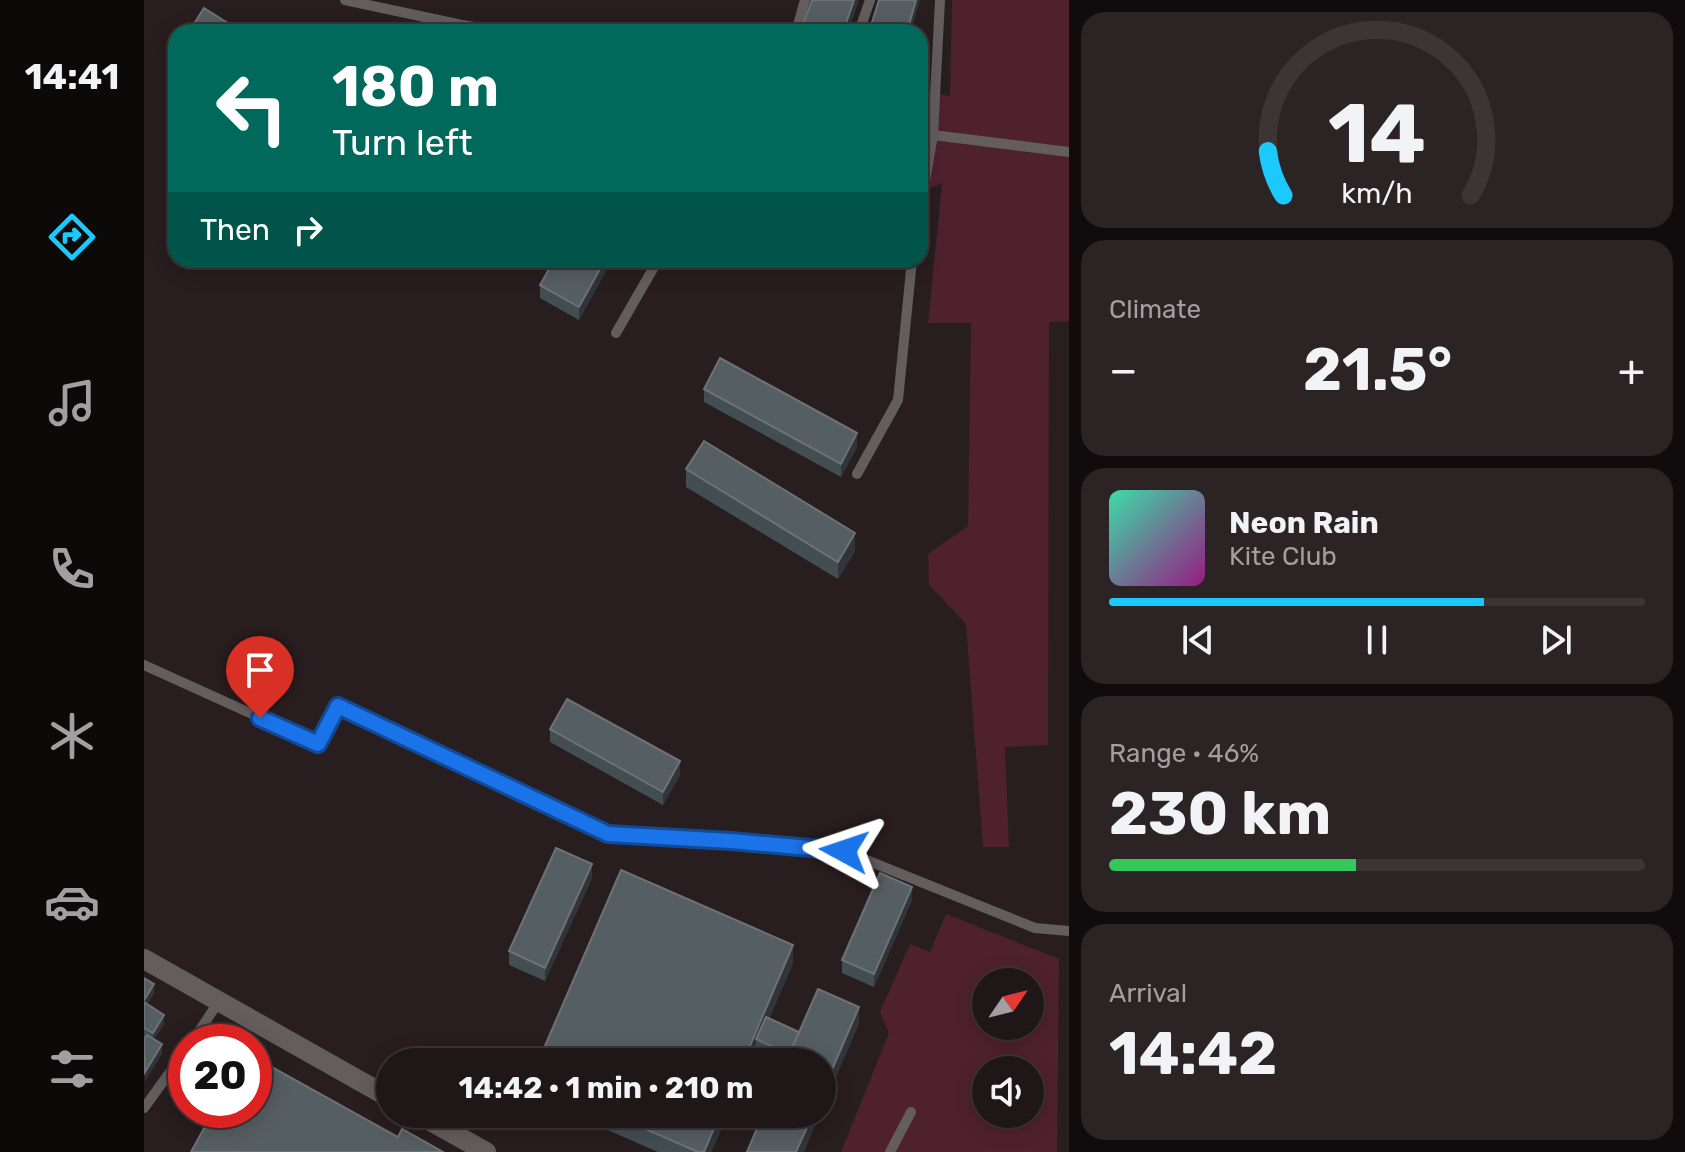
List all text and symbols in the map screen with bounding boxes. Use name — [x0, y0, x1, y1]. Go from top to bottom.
text: 180 m — [332, 54, 499, 120]
text: 14:41 — [25, 55, 119, 98]
icon: left — [200, 56, 304, 160]
text: 14 — [1328, 84, 1426, 183]
text: Turn left — [332, 121, 473, 164]
text: km/h — [1341, 176, 1413, 210]
icon: right — [286, 208, 330, 252]
icon: directions — [44, 209, 100, 265]
text: Then — [200, 212, 270, 248]
text: Climate — [1109, 294, 1201, 325]
text: 21.5° — [1303, 334, 1452, 405]
text: − — [1109, 344, 1138, 396]
text: + — [1618, 344, 1645, 396]
icon: music — [44, 375, 100, 431]
text: Neon Rain — [1229, 505, 1379, 541]
icon: phone — [44, 541, 100, 597]
text: Kite Club — [1229, 541, 1337, 572]
icon: previous — [1176, 618, 1220, 662]
icon: pause — [1355, 618, 1399, 662]
icon: next — [1534, 618, 1578, 662]
pin — [226, 636, 294, 718]
icon: arrive — [238, 648, 282, 692]
icon: climate — [44, 708, 100, 764]
text: Range · 46% — [1109, 738, 1259, 769]
text: 230 km — [1109, 778, 1331, 849]
position arrow — [802, 809, 886, 893]
icon: car — [44, 874, 100, 930]
north arrow — [972, 968, 1044, 1040]
map controls — [972, 968, 1044, 1128]
text: Arrival — [1109, 978, 1187, 1009]
text: 14:42 — [1109, 1018, 1277, 1089]
speed limit sign: 20 — [168, 1024, 272, 1128]
icon: filters — [44, 1041, 100, 1097]
button: sound — [972, 1056, 1044, 1128]
text: 14:42 · 1 min · 210 m — [459, 1070, 753, 1106]

